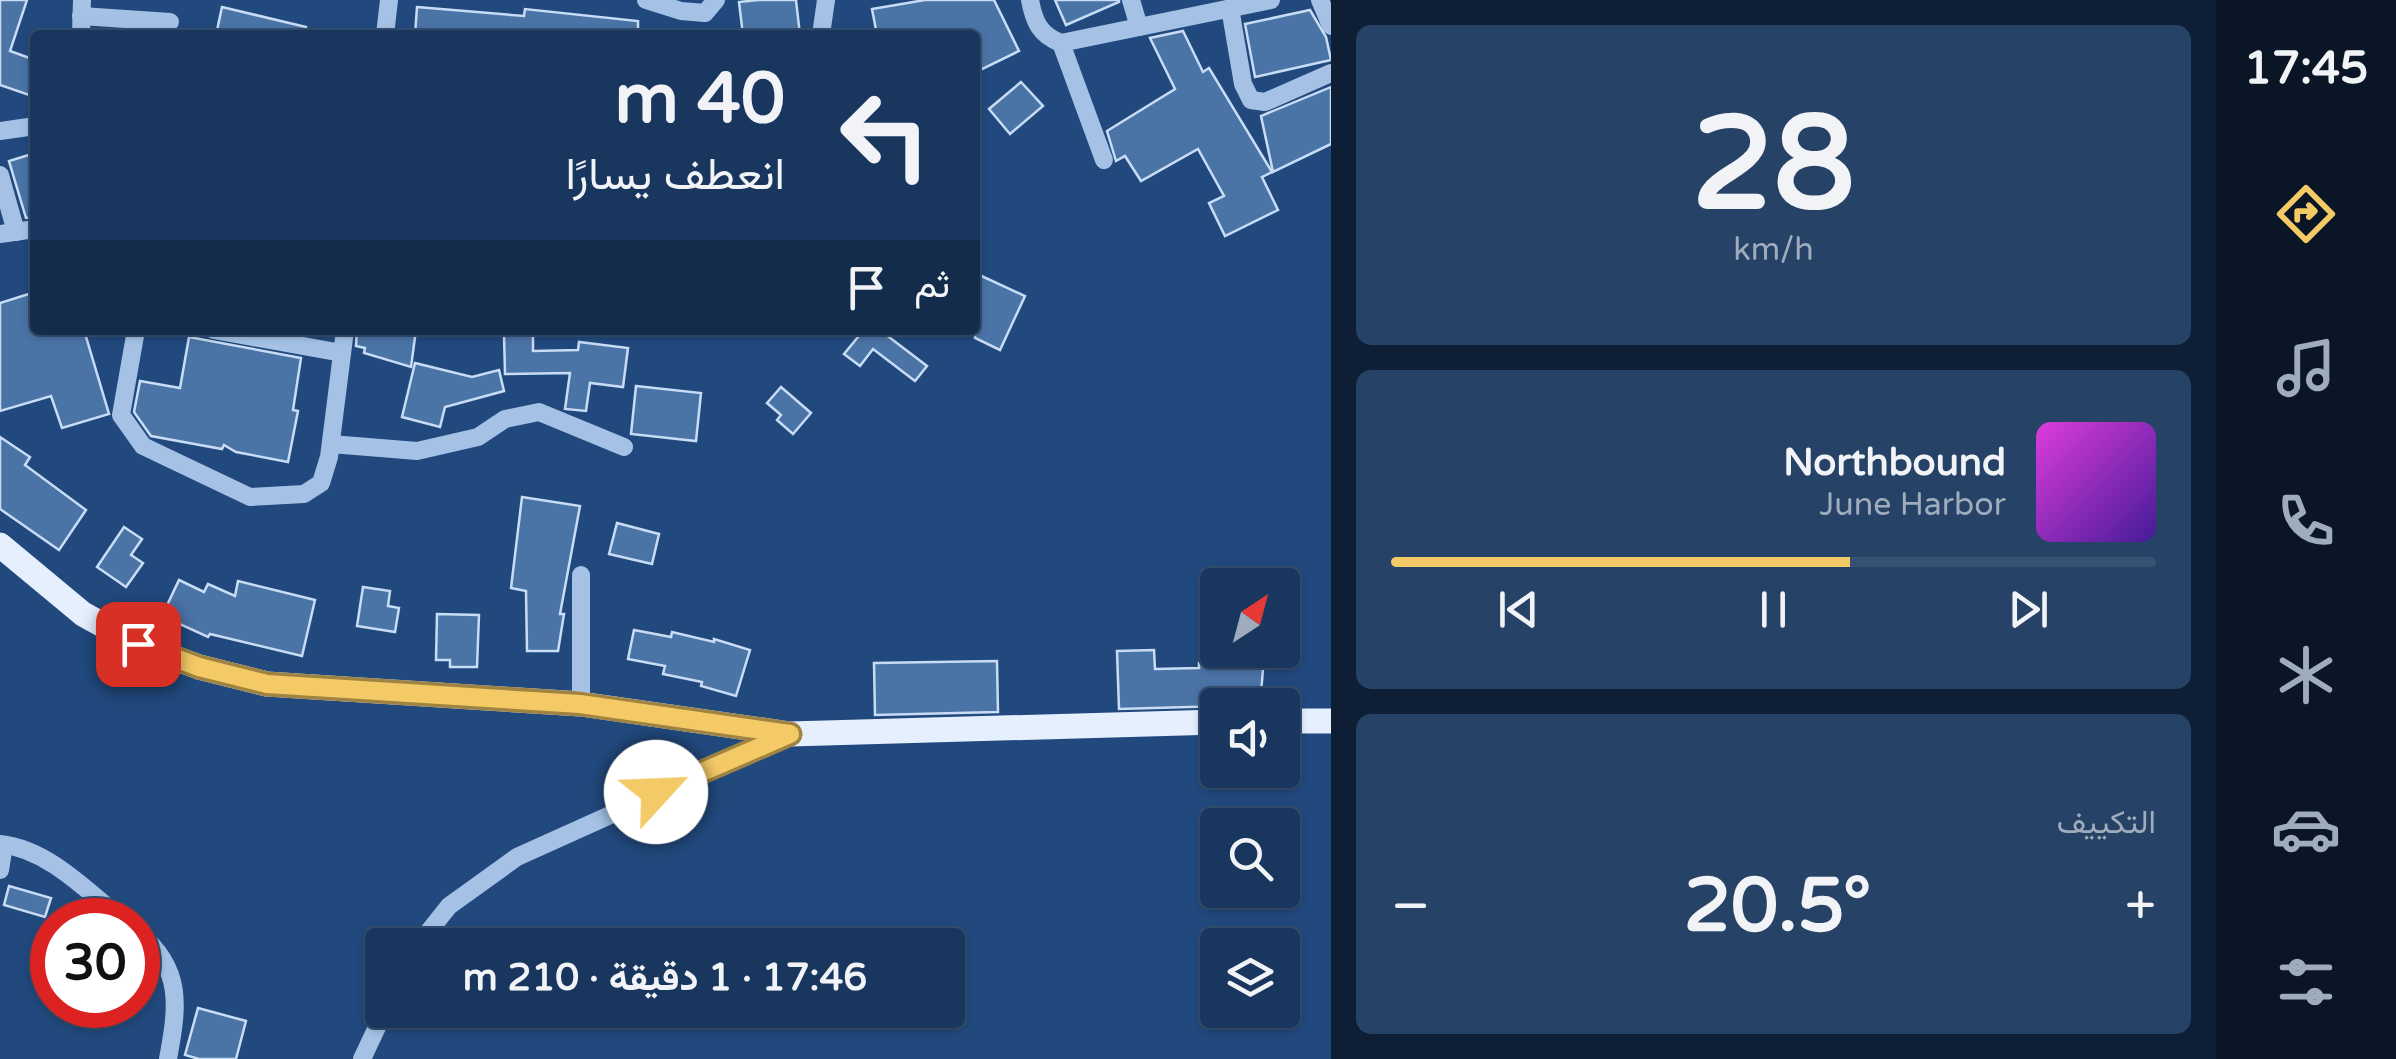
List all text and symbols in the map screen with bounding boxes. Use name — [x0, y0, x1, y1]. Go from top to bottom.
text: 17:45 — [2244, 42, 2368, 96]
text: 40 m — [615, 58, 785, 142]
icon: left — [820, 70, 950, 200]
text: 28 — [1692, 88, 1855, 244]
text: انعطف يسارًا — [566, 148, 785, 202]
icon: directions — [2271, 179, 2341, 249]
text: km/h — [1733, 231, 1814, 269]
icon: arrive — [839, 260, 894, 315]
text: ثم — [914, 262, 950, 308]
icon: music — [2271, 333, 2341, 403]
text: Northbound — [1783, 440, 2006, 486]
text: June Harbor — [1819, 486, 2006, 524]
icon: phone — [2271, 486, 2341, 556]
north arrow — [1200, 568, 1300, 668]
map controls — [1200, 568, 1300, 1028]
icon: previous — [1491, 582, 1546, 637]
icon: pause — [1746, 582, 1801, 637]
icon: next — [2001, 582, 2056, 637]
pin — [96, 602, 181, 687]
icon: arrive — [111, 617, 166, 672]
icon: climate — [2271, 640, 2341, 710]
button: sound — [1200, 688, 1300, 788]
position arrow — [604, 740, 708, 844]
icon: car — [2271, 794, 2341, 864]
text: التكييف — [2057, 804, 2156, 842]
button: search — [1200, 808, 1300, 908]
text: 20.5° — [1684, 861, 1871, 951]
text: − — [1391, 874, 1430, 940]
text: + — [2125, 874, 2156, 940]
speed limit sign: 30 — [30, 898, 160, 1028]
button: layers — [1200, 928, 1300, 1028]
icon: filters — [2271, 947, 2341, 1017]
text: 17:46 · 1 دقيقة · 210 m — [463, 955, 867, 1001]

